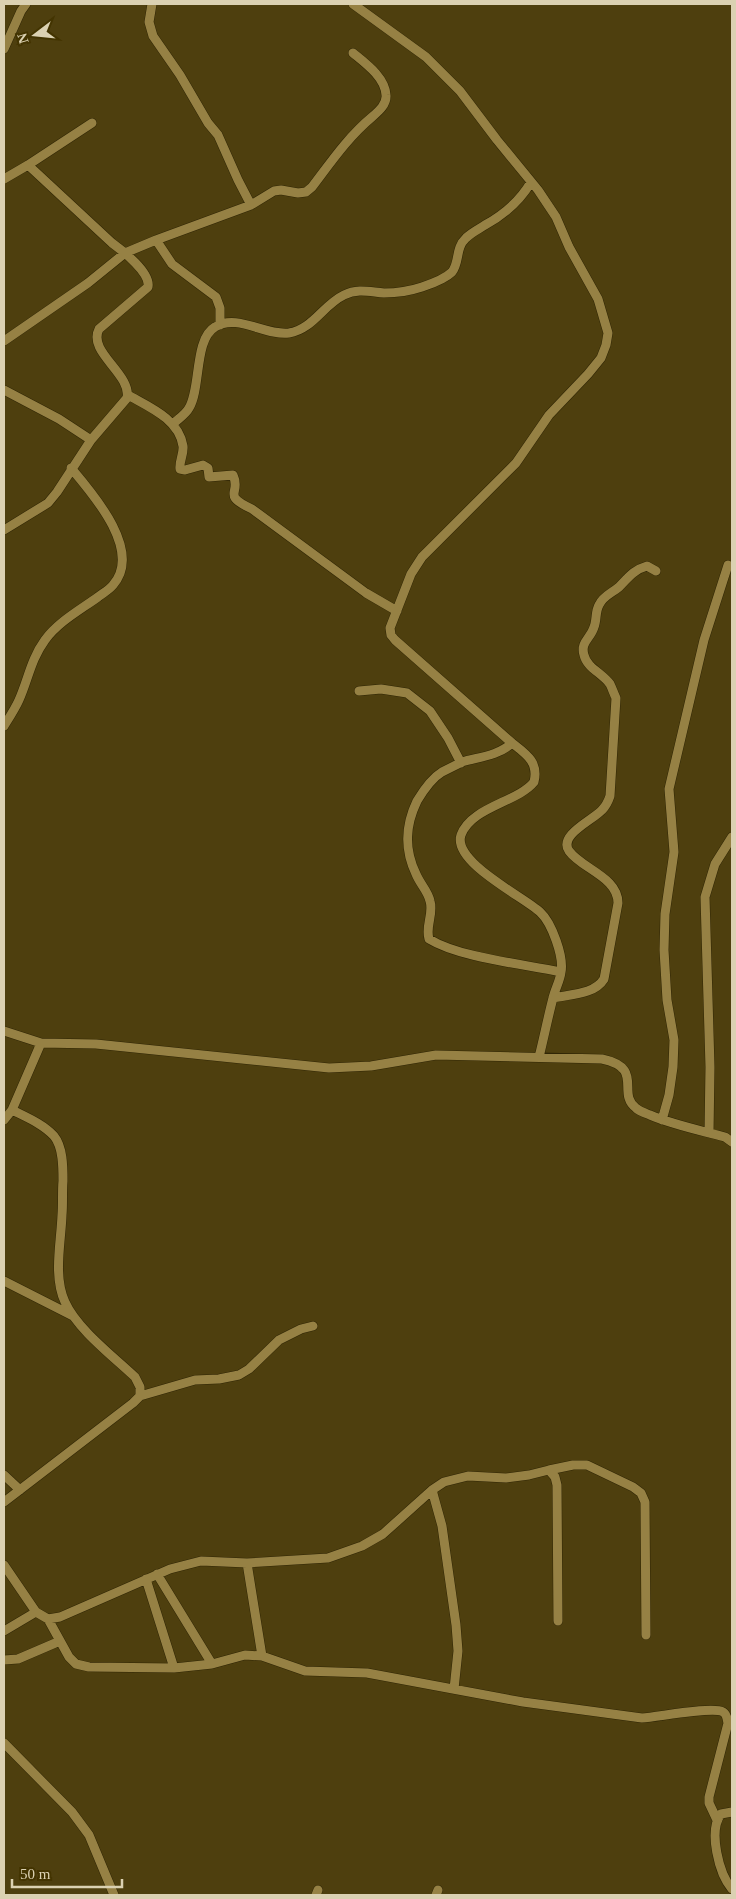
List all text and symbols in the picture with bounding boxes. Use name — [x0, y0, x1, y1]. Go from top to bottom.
north arrow — [10, 10, 60, 60]
text: N — [14, 32, 32, 45]
scale bar — [12, 1856, 122, 1888]
text: 50 m — [20, 1866, 51, 1882]

